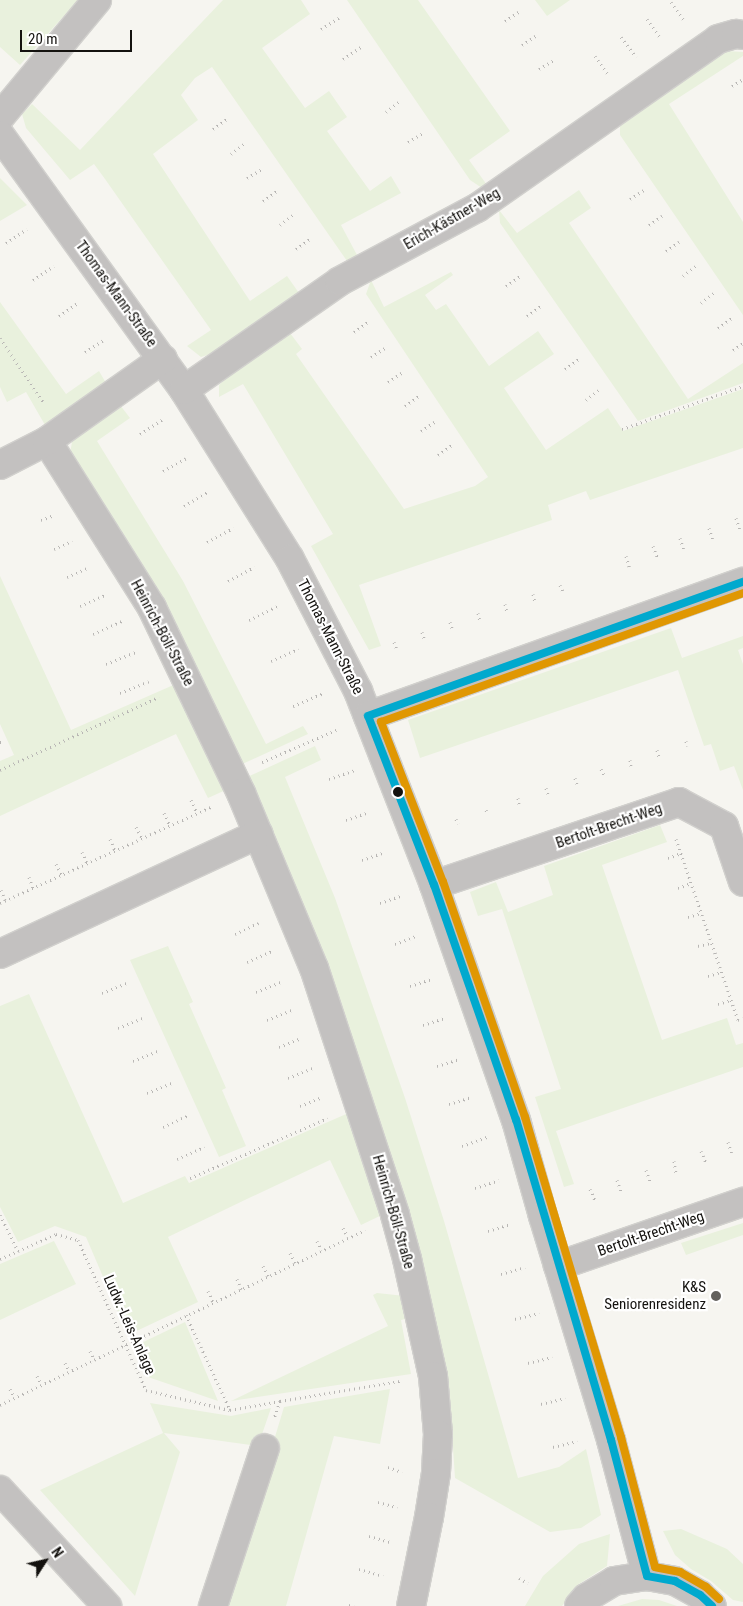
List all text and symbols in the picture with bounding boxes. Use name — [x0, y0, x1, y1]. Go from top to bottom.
scale bar — [22, 20, 135, 52]
text: 20 m — [28, 30, 58, 48]
street label: Erich-Kästner-Weg — [401, 184, 503, 254]
street label: Thomas-Mann-Straße — [71, 237, 161, 351]
street label: Thomas-Mann-Straße — [293, 576, 367, 698]
street label: Heinrich-Böll-Straße — [126, 577, 198, 689]
unlabelled marker — [393, 787, 403, 797]
street label: Bertolt-Brecht-Weg — [554, 799, 664, 853]
street label: Heinrich-Böll-Straße — [368, 1153, 418, 1271]
street label: Bertolt-Brecht-Weg — [596, 1207, 706, 1261]
street label: Ludw.-Leis-Anlage — [99, 1272, 159, 1378]
place label: K&S Seniorenresidenz — [604, 1278, 706, 1313]
marker: K&S Seniorenresidenz — [710, 1290, 722, 1302]
north arrow — [20, 1536, 70, 1586]
text: N — [48, 1544, 66, 1560]

